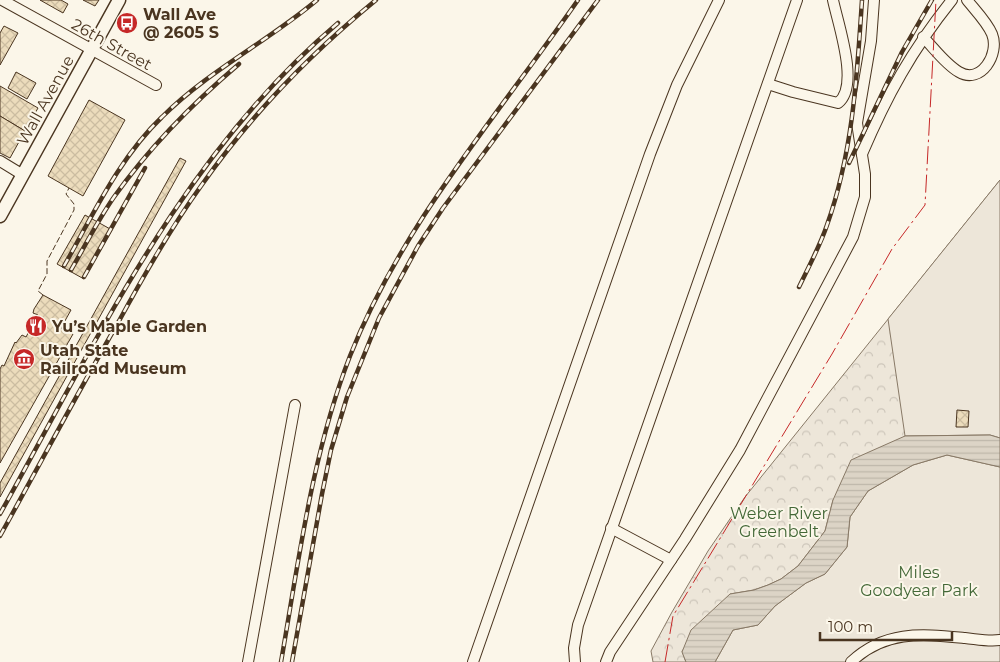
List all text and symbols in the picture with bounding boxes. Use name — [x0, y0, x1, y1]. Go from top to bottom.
place label: Wall Ave @ 2605 S — [143, 5, 219, 42]
bus stop icon: Wall Ave @ 2605 S — [115, 11, 139, 35]
street label: 26th Street — [68, 15, 156, 74]
street label: Wall Avenue — [13, 52, 78, 148]
restaurant icon: Yu’s Maple Garden — [24, 314, 48, 338]
place label: Yu’s Maple Garden — [51, 317, 207, 336]
place label: Utah State Railroad Museum — [40, 341, 186, 378]
museum icon: Utah State Railroad Museum — [12, 347, 36, 371]
park label: Weber River Greenbelt — [730, 504, 828, 541]
park label: Miles Goodyear Park — [860, 563, 978, 600]
scale bar — [820, 610, 952, 642]
text: 100 m — [828, 617, 873, 636]

